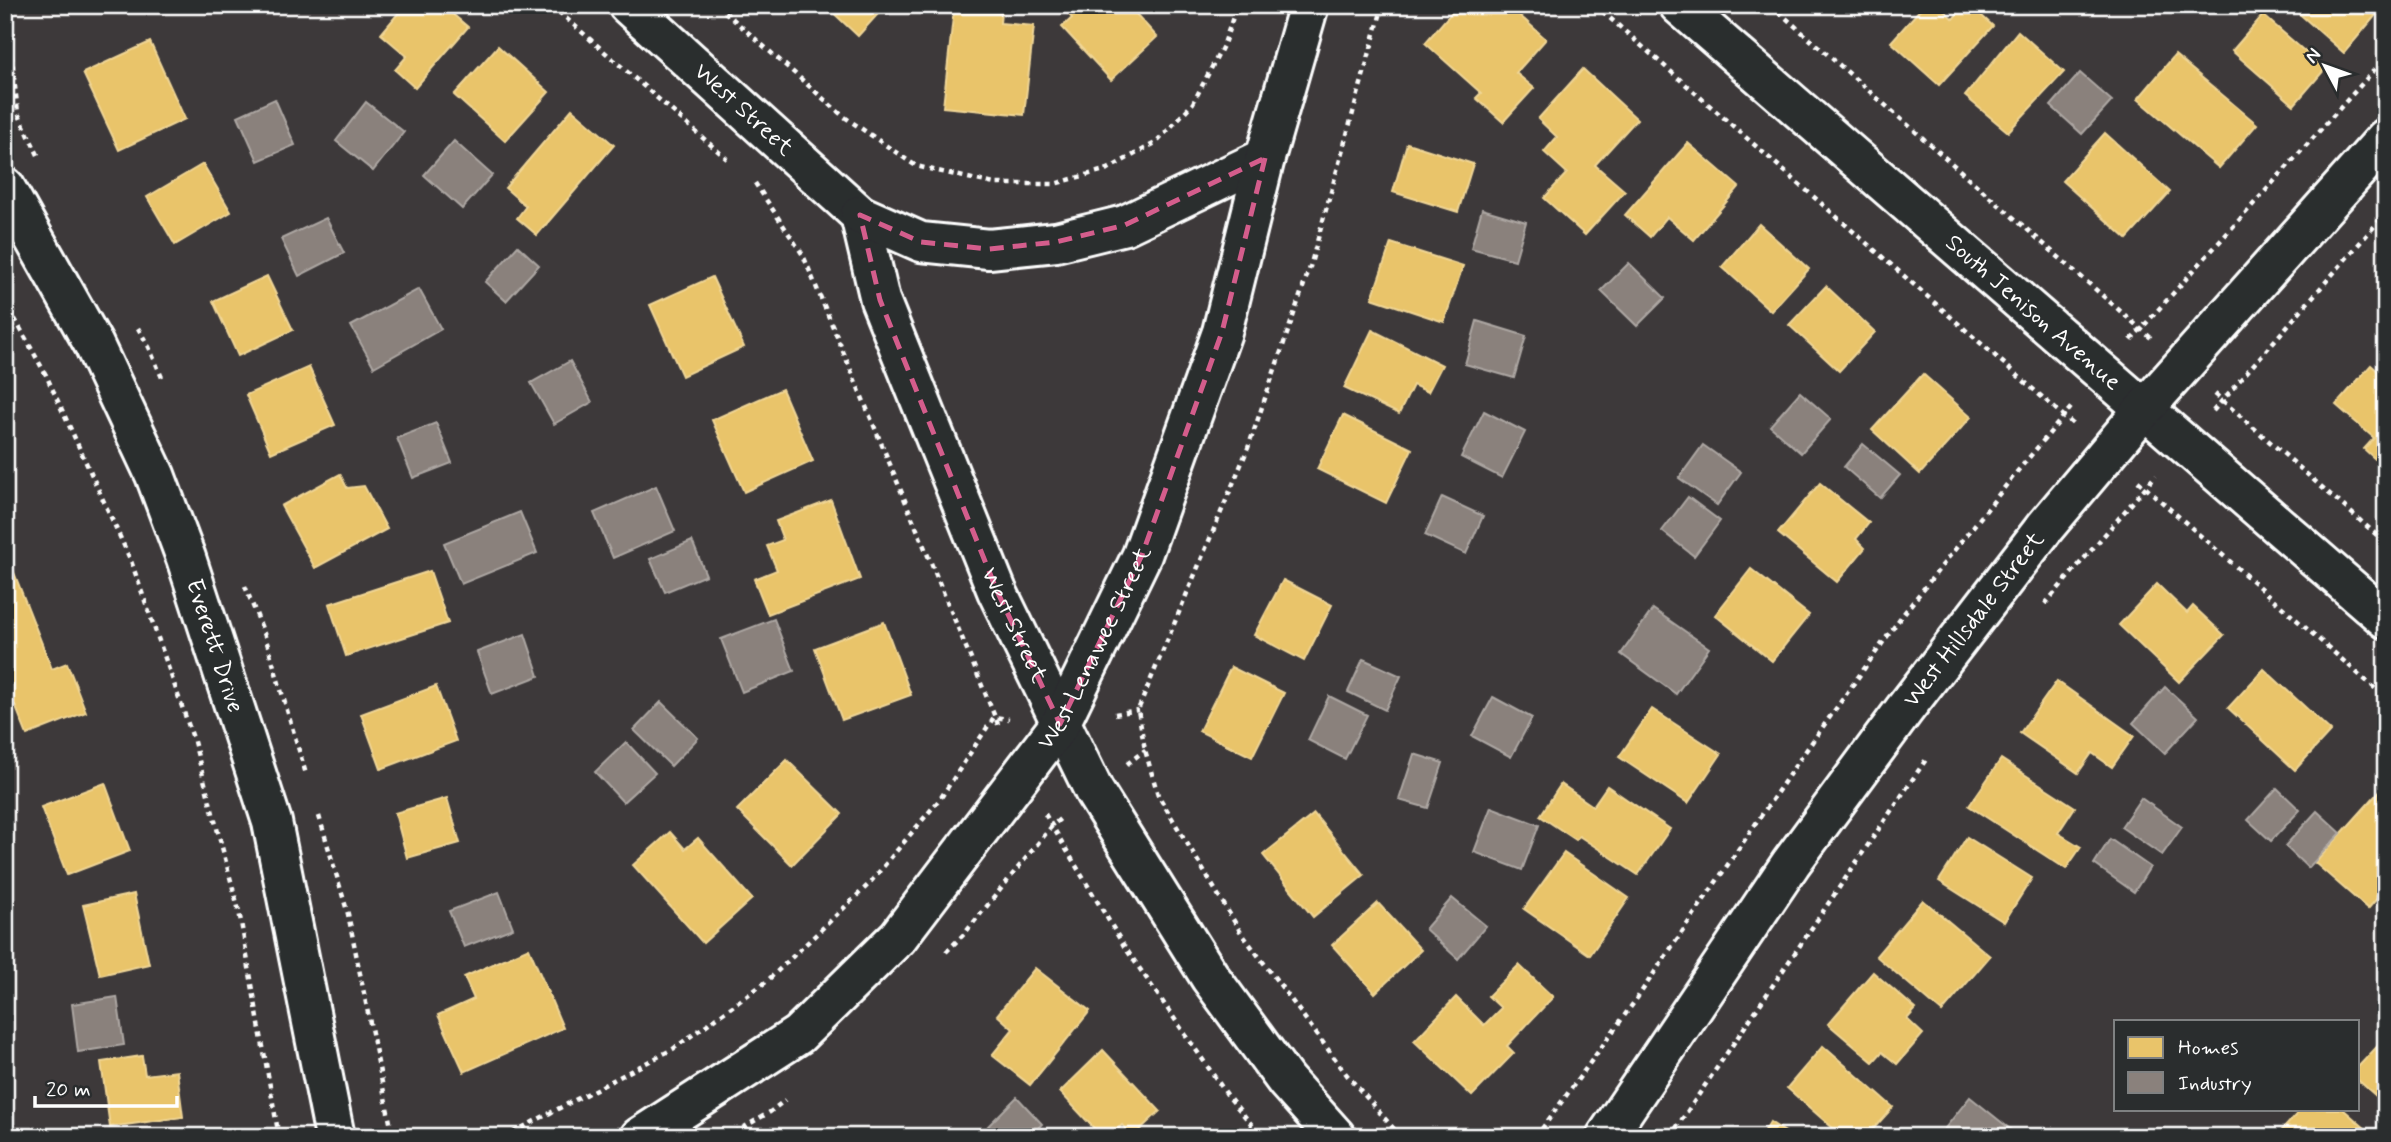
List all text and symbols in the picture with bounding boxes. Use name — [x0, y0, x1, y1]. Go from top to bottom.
north arrow — [2290, 32, 2360, 102]
text: N — [2300, 43, 2327, 69]
street label: West Street — [687, 56, 800, 163]
street label: South Jenison Avenue — [1939, 228, 2128, 398]
street label: West Hillsdale Street — [1896, 525, 2051, 714]
street label: West Lenawee Street — [1030, 543, 1159, 756]
street label: West Street — [974, 563, 1055, 688]
street label: Everett Drive — [178, 575, 251, 717]
legend — [2114, 1020, 2360, 1110]
text: Homes — [2178, 1034, 2238, 1062]
scale bar — [35, 1065, 177, 1109]
text: Industry — [2178, 1070, 2252, 1098]
text: 20 m — [46, 1076, 91, 1104]

